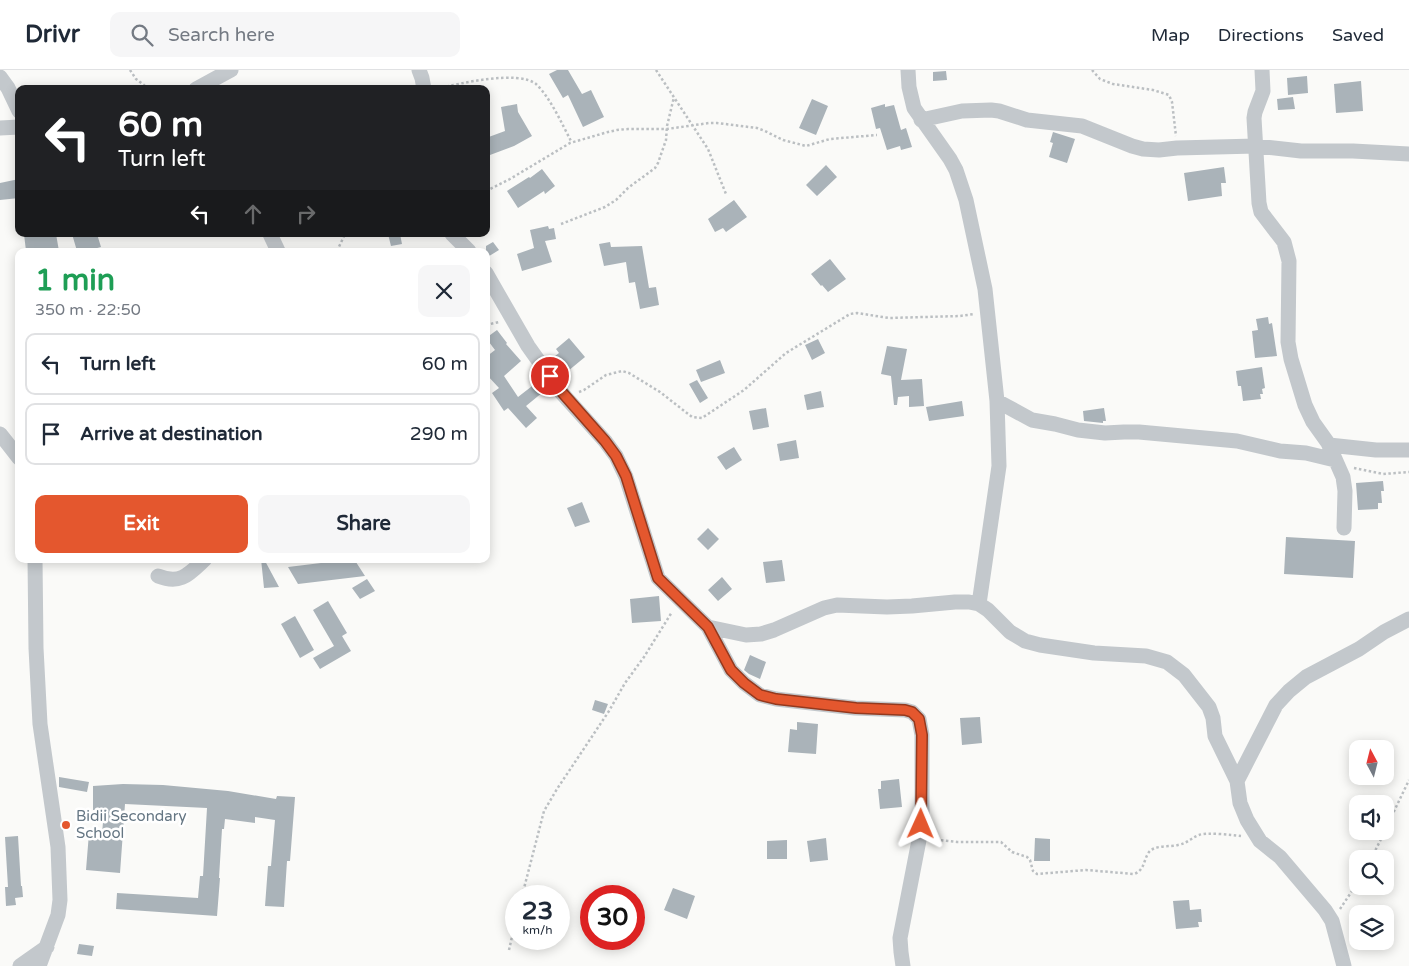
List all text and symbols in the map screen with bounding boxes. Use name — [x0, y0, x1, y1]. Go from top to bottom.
search box — [110, 12, 460, 57]
text: Drivr — [25, 20, 80, 49]
icon: search — [128, 21, 156, 49]
text: Search here — [168, 24, 275, 46]
text: Map — [1151, 24, 1190, 46]
text: Directions — [1218, 24, 1304, 46]
text: Saved — [1332, 24, 1384, 46]
text: 60 m — [118, 104, 203, 146]
icon: left — [35, 105, 100, 170]
text: Turn left — [118, 146, 206, 172]
icon: left — [186, 200, 214, 228]
icon: ahead — [239, 200, 267, 228]
icon: right — [292, 200, 320, 228]
text: 1 min — [35, 262, 115, 299]
button: close — [418, 265, 470, 317]
text: 350 m · 22:50 — [35, 300, 141, 320]
icon: left — [37, 350, 65, 378]
text: Turn left — [80, 353, 156, 375]
text: 60 m — [422, 353, 468, 375]
pin — [529, 355, 571, 397]
icon: arrive — [536, 362, 564, 390]
icon: arrive — [37, 420, 65, 448]
text: Arrive at destination — [80, 423, 263, 445]
text: 290 m — [410, 423, 468, 445]
button: Exit — [35, 495, 248, 553]
button: Share — [258, 495, 470, 553]
north arrow — [1349, 740, 1394, 785]
map controls — [1349, 740, 1394, 950]
button: sound — [1349, 795, 1394, 840]
position arrow — [894, 797, 946, 849]
place label: Bidii Secondary School — [76, 807, 186, 842]
marker: Bidii Secondary School — [60, 819, 72, 831]
button: search — [1349, 850, 1394, 895]
speed limit sign: 30 — [580, 885, 645, 950]
text: 23 — [522, 896, 553, 926]
button: layers — [1349, 905, 1394, 950]
text: km/h — [522, 923, 553, 937]

